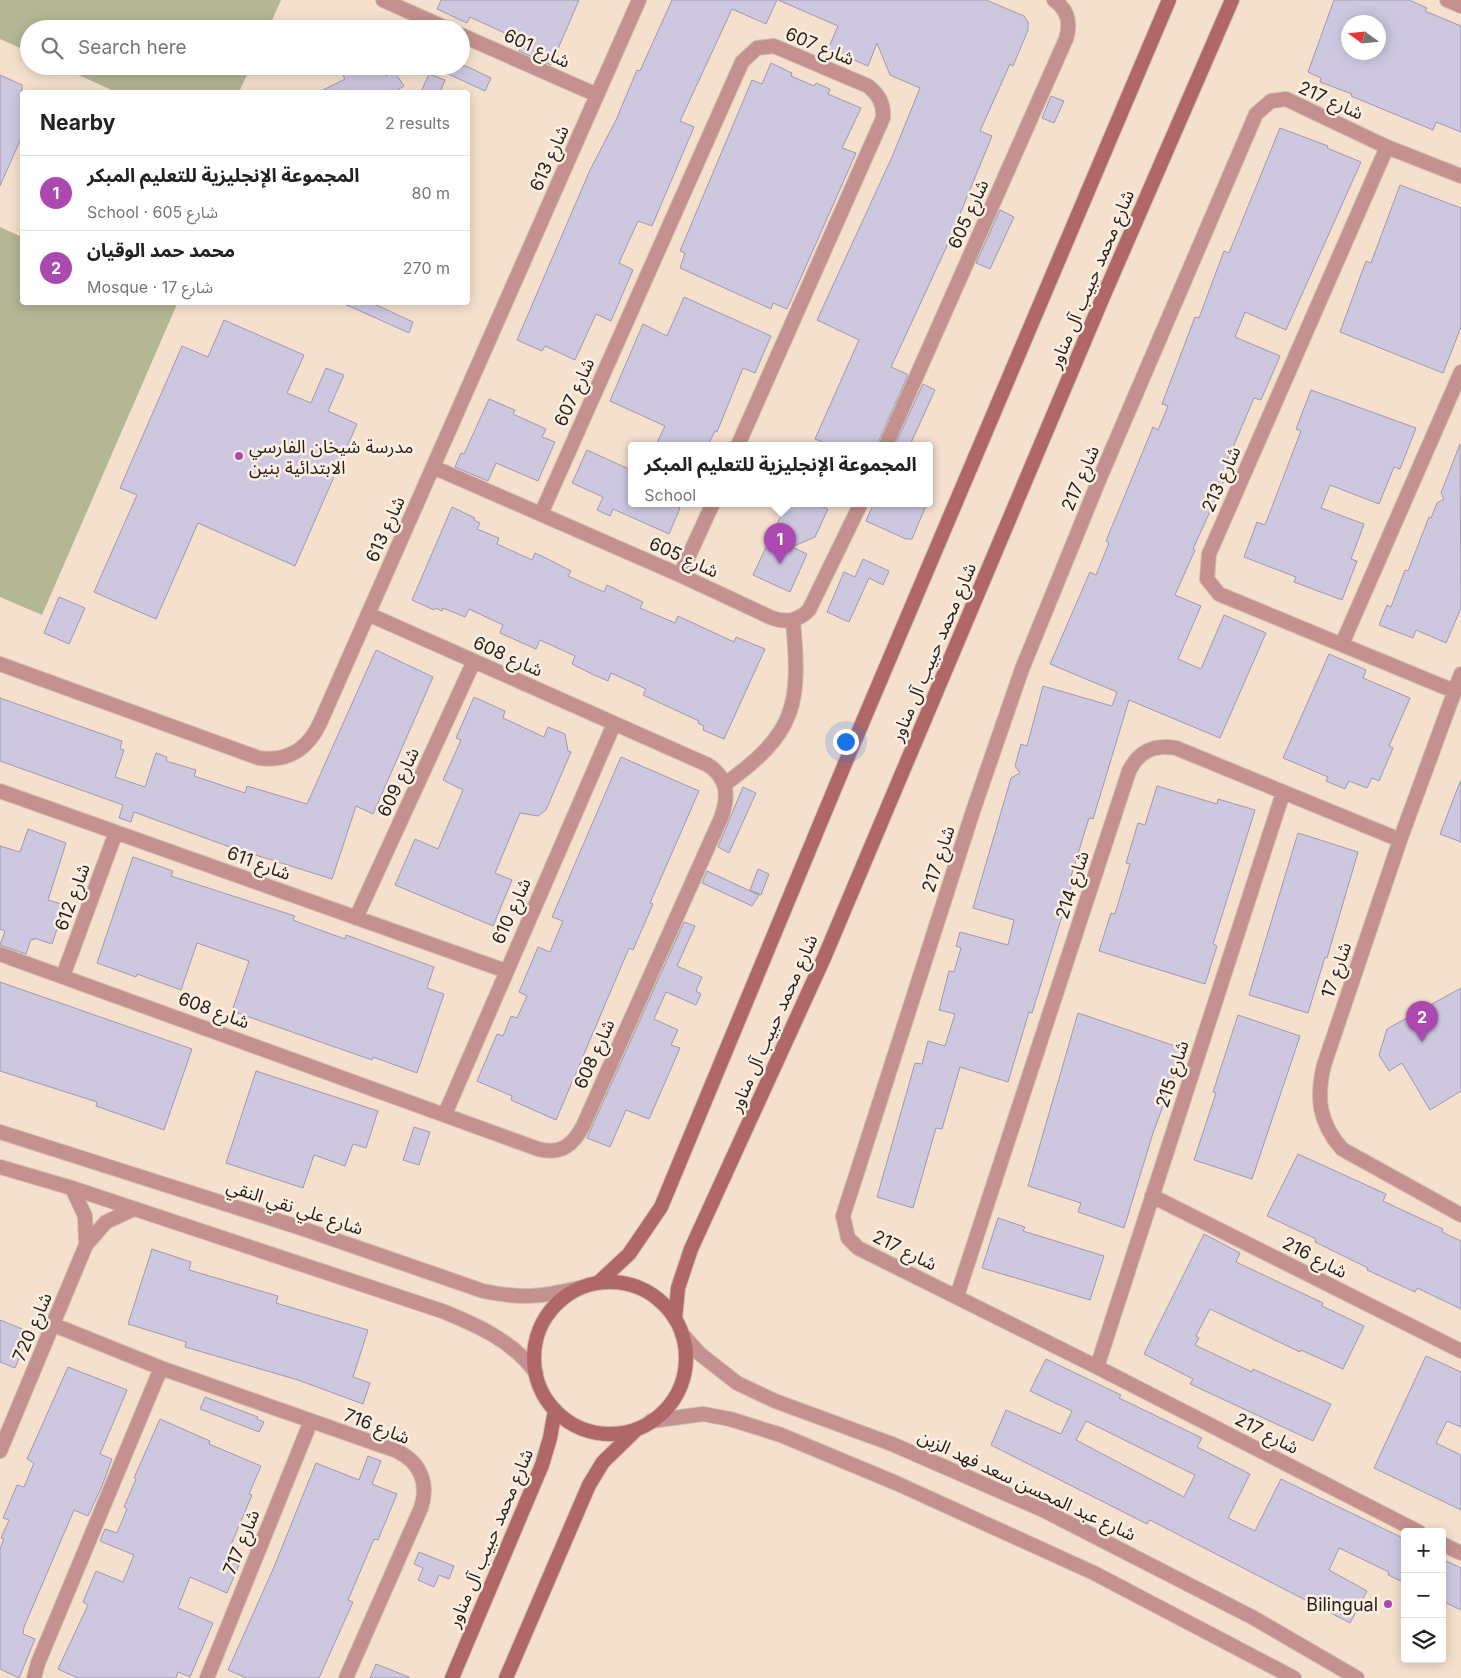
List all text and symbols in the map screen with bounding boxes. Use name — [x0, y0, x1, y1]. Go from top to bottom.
north arrow — [1341, 15, 1386, 60]
search box — [20, 20, 470, 75]
street label: شارع 607 — [781, 23, 858, 73]
street label: شارع 601 — [499, 24, 573, 75]
icon: search — [38, 34, 66, 62]
text: Search here — [78, 36, 187, 59]
street label: شارع 217 — [1294, 76, 1367, 127]
text: Nearby — [40, 110, 115, 135]
text: 2 results — [385, 113, 450, 133]
street label: شارع 613 — [525, 122, 576, 196]
text: المجموعة الإنجليزية للتعليم المبكر — [87, 164, 359, 187]
street label: شارع 605 — [943, 176, 996, 254]
text: 1 — [53, 183, 59, 203]
text: 80 m — [411, 183, 450, 203]
street label: شارع محمد حبيب آل مناور — [1044, 187, 1142, 374]
text: School · شارع 605 — [87, 202, 218, 222]
text: محمد حمد الوقيان — [87, 239, 235, 262]
text: 2 — [51, 258, 61, 278]
text: 270 m — [403, 258, 450, 278]
text: Mosque · شارع 17 — [87, 277, 213, 297]
street label: شارع 607 — [550, 355, 602, 431]
place label: مدرسة شيخان الفارسي الابتدائية بنين — [249, 436, 413, 479]
popup — [628, 442, 933, 507]
street label: شارع 217 — [1057, 442, 1107, 515]
street label: شارع 213 — [1197, 443, 1248, 517]
marker: مدرسة شيخان الفارسي الابتدائية بنين — [233, 450, 245, 462]
text: المجموعة الإنجليزية للتعليم المبكر — [644, 453, 917, 476]
text: School — [644, 485, 696, 505]
street label: شارع 613 — [361, 493, 412, 567]
pin: 1 — [764, 523, 796, 564]
street label: شارع 605 — [644, 532, 722, 585]
street label: شارع محمد حبيب آل مناور — [886, 560, 984, 747]
street label: شارع 608 — [468, 631, 546, 684]
your location — [833, 729, 859, 755]
street label: شارع 609 — [373, 744, 427, 822]
street label: شارع 217 — [917, 823, 962, 896]
street label: شارع 611 — [223, 842, 294, 888]
street label: شارع 214 — [1051, 848, 1097, 923]
street label: شارع 612 — [50, 861, 98, 935]
street label: شارع 610 — [487, 875, 538, 949]
street label: شارع محمد حبيب آل مناور — [724, 931, 825, 1117]
street label: شارع 17 — [1317, 939, 1359, 1002]
street label: شارع 608 — [174, 988, 252, 1036]
pin: 2 — [1406, 1001, 1438, 1042]
street label: شارع 608 — [569, 1016, 622, 1094]
street label: شارع 215 — [1151, 1038, 1197, 1111]
street label: شارع علي نقي النقي — [223, 1175, 366, 1243]
street label: شارع 217 — [868, 1226, 940, 1278]
street label: شارع 216 — [1277, 1232, 1351, 1286]
street label: شارع 720 — [8, 1289, 60, 1366]
street label: شارع 716 — [340, 1404, 413, 1452]
street label: شارع 217 — [1230, 1408, 1302, 1462]
street label: شارع عبد المحسن سعد فهد الزبن — [913, 1425, 1139, 1548]
street label: شارع محمد حبيب آل مناور — [443, 1446, 541, 1633]
street label: شارع 717 — [219, 1507, 267, 1579]
map controls — [1401, 1528, 1446, 1663]
button: + — [1401, 1528, 1446, 1573]
button: − — [1401, 1573, 1446, 1618]
place label: Bilingual — [1306, 1594, 1378, 1615]
marker: Bilingual — [1382, 1598, 1394, 1610]
button: layers — [1401, 1618, 1446, 1663]

